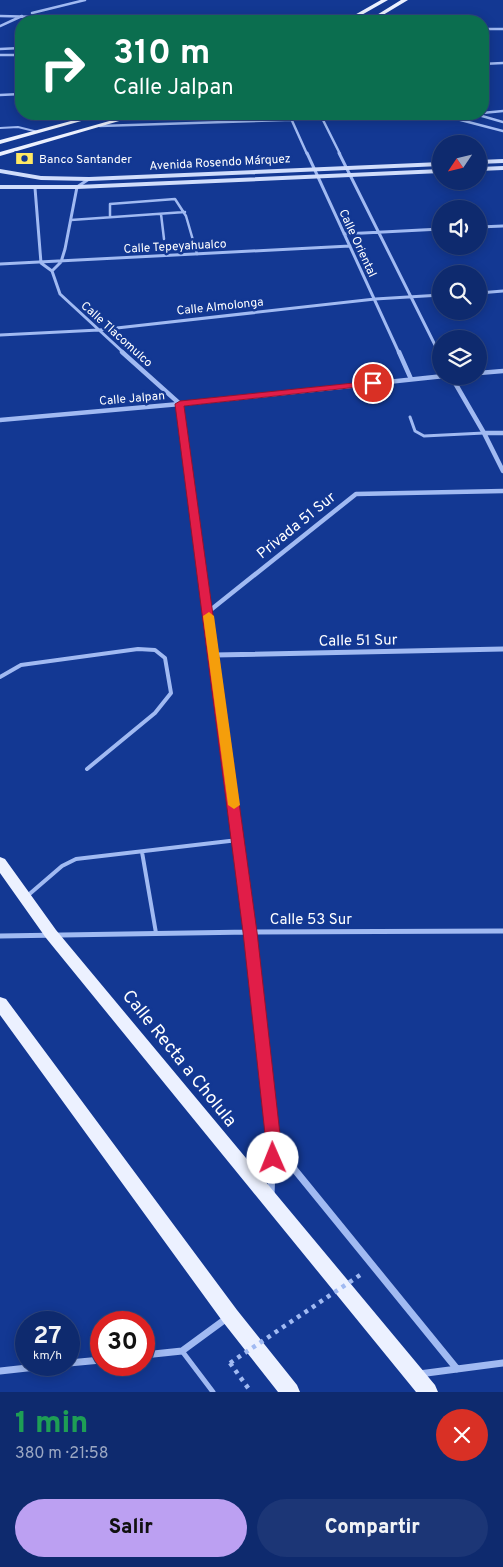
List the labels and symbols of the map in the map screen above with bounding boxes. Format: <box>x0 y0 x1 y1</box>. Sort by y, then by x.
north arrow <box>432 135 488 190</box>
bank icon: Banco Santander <box>15 149 35 169</box>
street label: Avenida Rosendo Márquez <box>149 151 291 175</box>
place label: Banco Santander <box>39 152 132 168</box>
street label: Calle Oriental <box>334 207 380 280</box>
street label: Calle Tepeyahualco <box>123 236 227 258</box>
street label: Calle Almolonga <box>176 294 264 320</box>
street label: Calle Tlacomulco <box>77 298 156 371</box>
pin <box>352 362 394 404</box>
street label: Calle Jalpan <box>99 388 166 410</box>
street label: Privada 51 Sur <box>254 488 340 564</box>
street label: Calle 51 Sur <box>318 631 398 652</box>
street label: Calle 53 Sur <box>270 911 352 930</box>
street label: Calle Recta a Cholula <box>116 986 241 1132</box>
position arrow <box>246 1131 298 1183</box>
speed limit sign: 30 <box>90 1311 155 1376</box>

